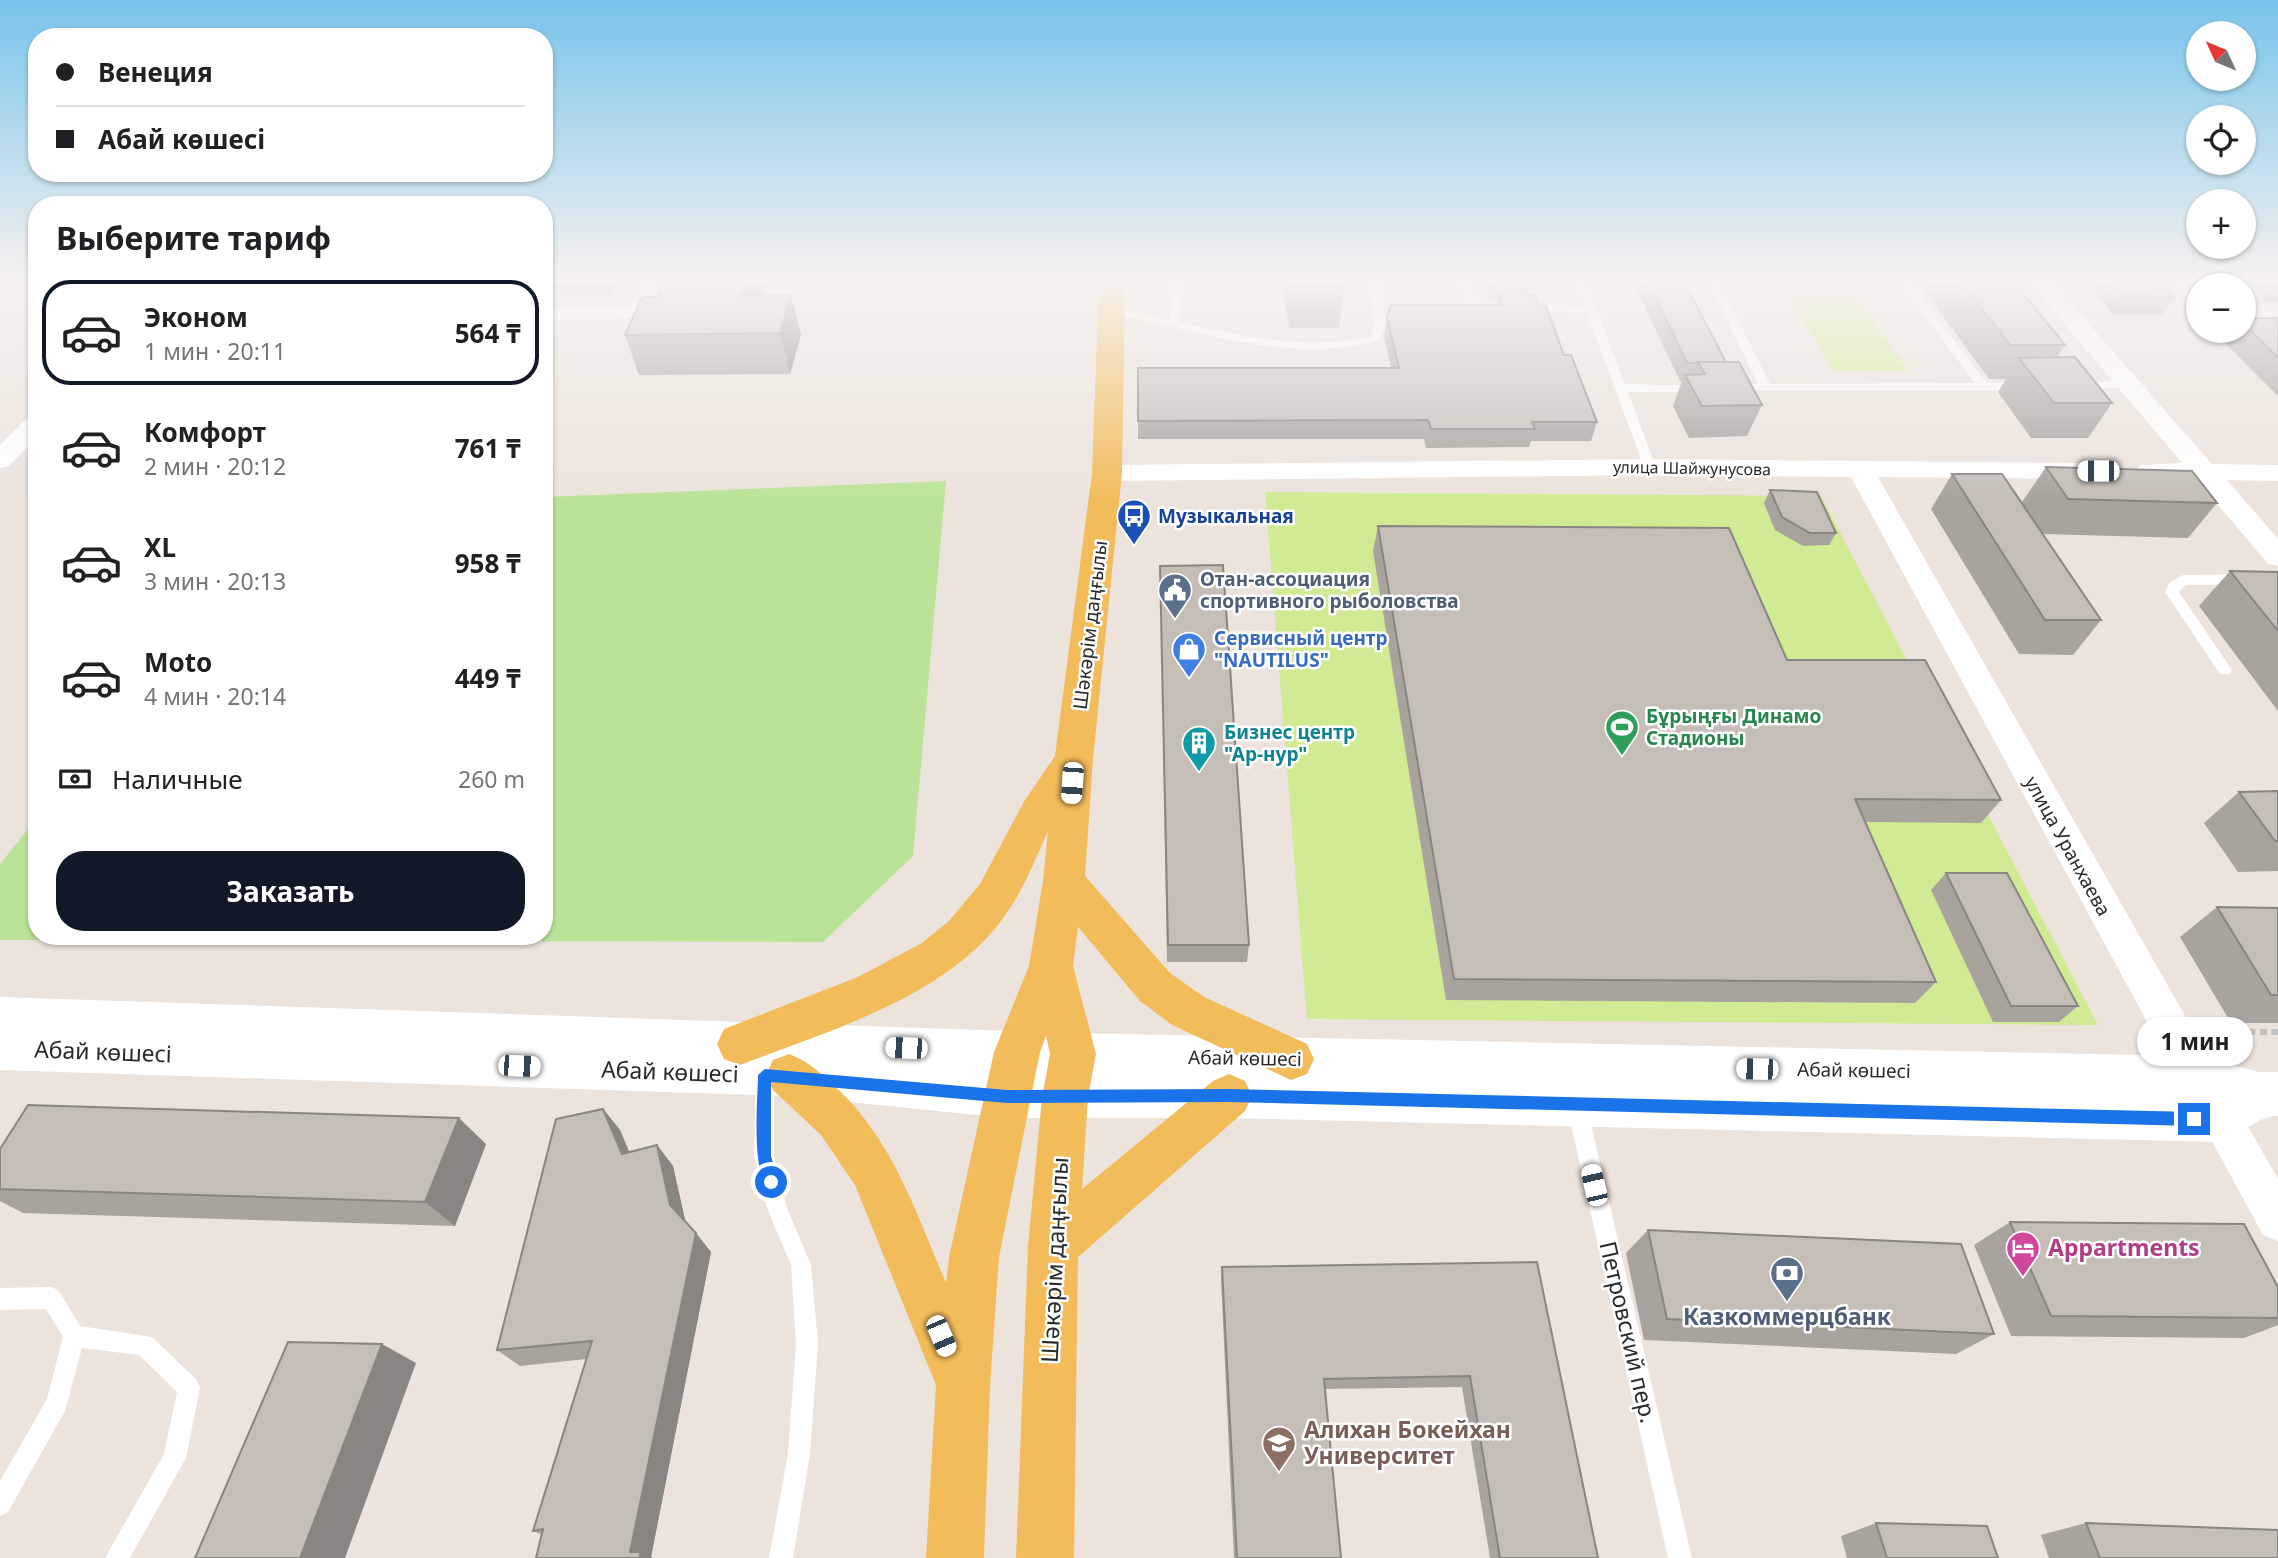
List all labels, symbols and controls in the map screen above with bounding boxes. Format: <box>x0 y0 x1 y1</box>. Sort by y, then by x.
north arrow <box>2186 21 2256 91</box>
map controls <box>2186 21 2256 343</box>
text: Венеция <box>98 54 213 90</box>
button: locate <box>2186 105 2256 175</box>
text: Абай көшесі <box>98 121 265 157</box>
button: + <box>2186 189 2256 259</box>
text: Выберите тариф <box>56 216 331 259</box>
button: − <box>2186 273 2256 343</box>
text: Эконом <box>144 299 248 335</box>
icon: car <box>60 301 123 364</box>
text: 564 ₸ <box>455 315 521 351</box>
text: 1 мин · 20:11 <box>144 335 286 367</box>
text: Комфорт <box>144 414 266 450</box>
icon: car <box>60 416 123 479</box>
text: 761 ₸ <box>455 430 521 466</box>
text: 2 мин · 20:12 <box>144 450 286 482</box>
street label: улица Шайжунусова <box>1613 456 1771 480</box>
car <box>2078 461 2120 482</box>
bus stop icon: Музыкальная <box>1115 497 1153 546</box>
place label: Музыкальная <box>1158 503 1294 529</box>
text: XL <box>144 529 176 565</box>
icon: car <box>60 531 123 594</box>
street label: Шәкәрім даңғылы <box>1067 539 1113 711</box>
text: 958 ₸ <box>455 545 521 581</box>
text: 3 мин · 20:13 <box>144 565 286 597</box>
place label: Отан-ассоциация спортивного рыболовства <box>1200 566 1459 614</box>
public building icon: Отан-ассоциация спортивного рыболовства <box>1156 571 1194 620</box>
place label: Сервисный центр "NAUTILUS" <box>1214 625 1388 673</box>
shop icon: Сервисный центр "NAUTILUS" <box>1170 630 1208 679</box>
text: Moto <box>144 644 212 680</box>
icon: car <box>60 646 123 709</box>
text: 449 ₸ <box>455 660 521 696</box>
text: 4 мин · 20:14 <box>144 680 286 712</box>
place label: Бұрыңғы Динамо Стадионы <box>1646 703 1821 751</box>
sports icon: Бұрыңғы Динамо Стадионы <box>1603 708 1641 757</box>
place label: Бизнес центр "Ар-нур" <box>1224 719 1355 767</box>
building icon: Бизнес центр "Ар-нур" <box>1180 724 1218 773</box>
icon: cash <box>56 760 94 798</box>
text: Наличные <box>112 761 243 797</box>
car <box>1061 761 1084 805</box>
text: 260 m <box>458 763 525 795</box>
street label: улица Уранхаева <box>2019 772 2117 920</box>
button: Заказать <box>56 851 525 931</box>
callout: 1 мин <box>2136 1018 2252 1066</box>
text: 1 мин <box>2161 1025 2229 1057</box>
street label: Абай көшесі <box>34 1033 172 1069</box>
car <box>885 1037 928 1059</box>
street label: Абай көшесі <box>1188 1044 1302 1072</box>
street label: Абай көшесі <box>601 1053 739 1089</box>
car <box>498 1055 541 1077</box>
street label: Абай көшесі <box>1797 1056 1911 1084</box>
car <box>1736 1058 1779 1080</box>
route end <box>2178 1103 2210 1135</box>
street label: Шәкәрім даңғылы <box>1033 1156 1075 1364</box>
car <box>1580 1162 1609 1208</box>
route start <box>755 1166 787 1198</box>
hotel icon: Appartments <box>2004 1229 2042 1278</box>
place label: Appartments <box>2048 1231 2200 1263</box>
street label: Петровский пер. <box>1593 1238 1665 1426</box>
bank icon: Казкоммерцбанк <box>1768 1254 1806 1303</box>
place label: Казкоммерцбанк <box>1683 1300 1892 1332</box>
car <box>924 1313 959 1359</box>
place label: Алихан Бокейхан Университет <box>1304 1413 1511 1471</box>
school or university icon: Алихан Бокейхан Университет <box>1260 1424 1298 1473</box>

